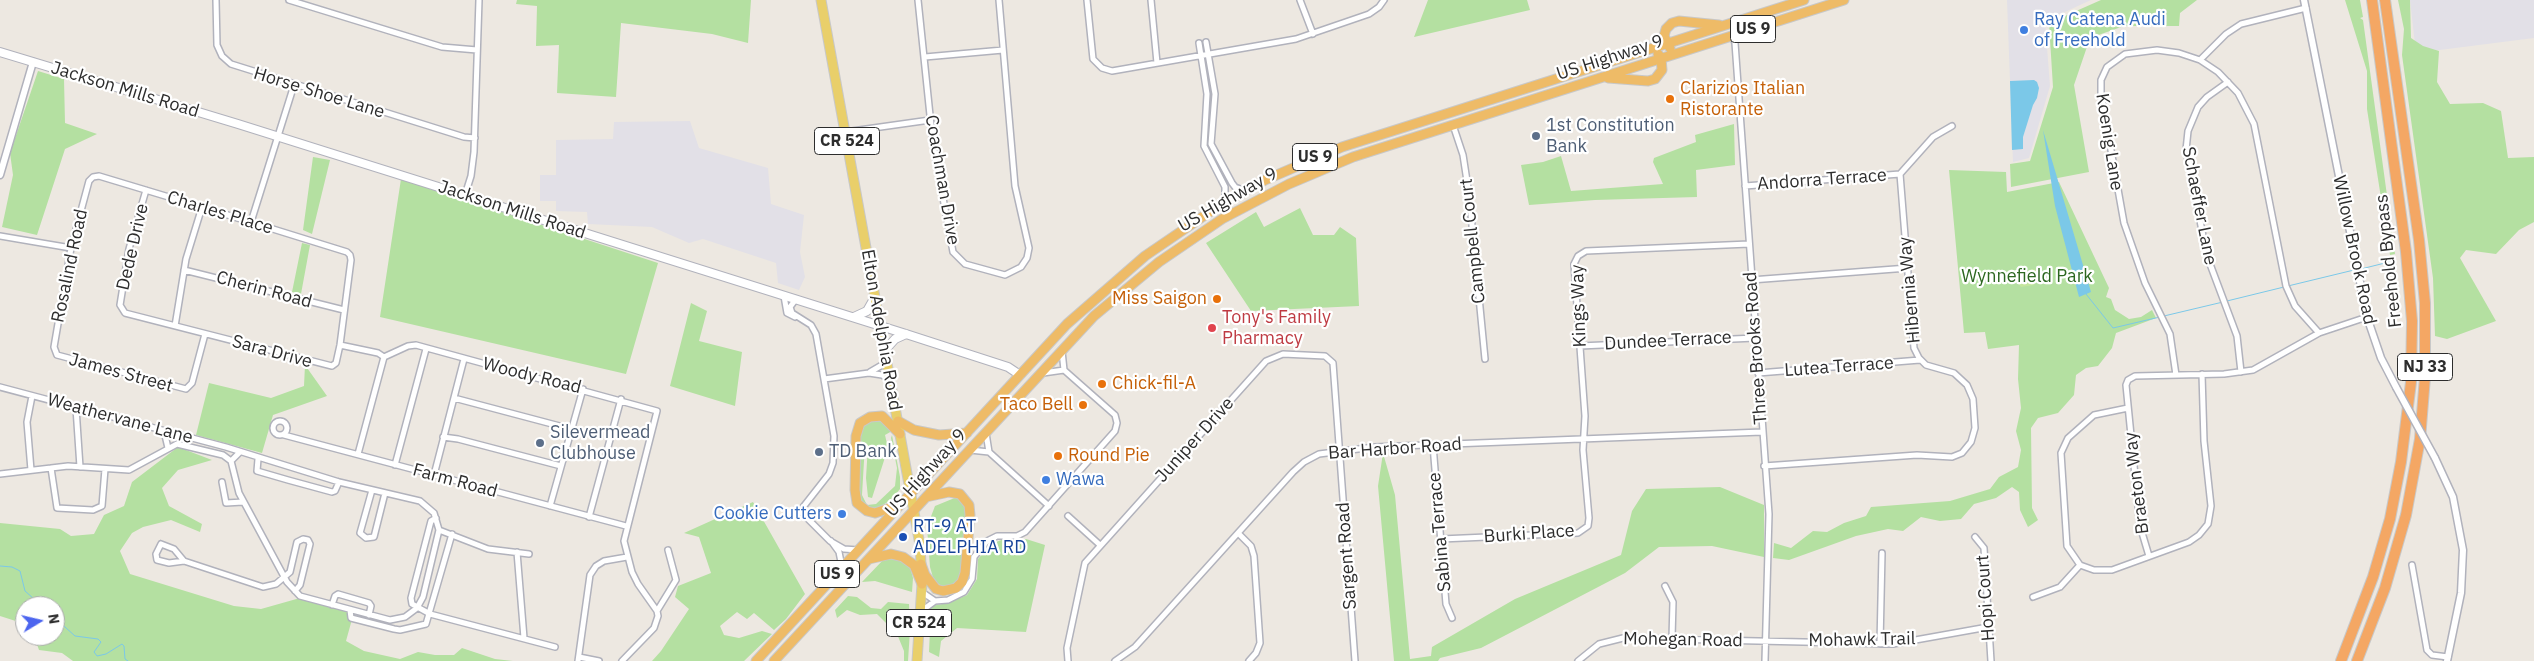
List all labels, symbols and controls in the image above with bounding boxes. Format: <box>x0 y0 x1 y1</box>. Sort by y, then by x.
place label: Ray Catena Audi of Freehold <box>2034 9 2166 52</box>
road number: US 9 <box>1730 15 1776 42</box>
marker: Ray Catena Audi of Freehold <box>2018 24 2030 36</box>
street label: US Highway 9 <box>1554 31 1666 85</box>
street label: Jackson Mills Road <box>48 57 202 123</box>
street label: Horse Shoe Lane <box>251 63 387 123</box>
place label: Clarizios Italian Ristorante <box>1680 78 1805 120</box>
street label: Koenig Lane <box>2091 92 2127 192</box>
marker: Clarizios Italian Ristorante <box>1664 93 1676 105</box>
street label: Coachman Drive <box>920 113 964 247</box>
place label: 1st Constitution Bank <box>1546 115 1675 158</box>
road number: CR 524 <box>814 128 880 154</box>
marker: 1st Constitution Bank <box>1530 130 1542 142</box>
road number: US 9 <box>1292 144 1338 170</box>
street label: Schaeffer Lane <box>2177 145 2221 267</box>
street label: US Highway 9 <box>1175 163 1281 237</box>
street label: Andorra Terrace <box>1756 165 1888 195</box>
street label: Willow Brook Road <box>2328 173 2380 327</box>
street label: Jackson Mills Road <box>436 176 588 244</box>
street label: Campbell Court <box>1456 177 1490 305</box>
street label: Charles Place <box>164 187 276 239</box>
street label: Freehold Bypass <box>2371 193 2407 329</box>
street label: Dede Drive <box>113 202 153 292</box>
street label: Rosalind Road <box>47 207 93 325</box>
street label: Hibernia Way <box>1895 236 1925 344</box>
street label: Elton Adelphia Road <box>856 248 906 412</box>
street label: Kings Way <box>1567 264 1591 348</box>
park label: Wynnefield Park <box>1961 266 2093 288</box>
street label: Cherin Road <box>214 267 314 313</box>
street label: Three Brooks Road <box>1740 271 1772 425</box>
place label: Miss Saigon <box>1112 288 1207 310</box>
marker: Miss Saigon <box>1211 293 1223 305</box>
place label: Tony's Family Pharmacy <box>1222 307 1331 350</box>
marker: Tony's Family Pharmacy <box>1206 322 1218 334</box>
street label: Dundee Terrace <box>1604 327 1732 355</box>
street label: Sara Drive <box>229 331 315 373</box>
street label: James Street <box>67 349 175 397</box>
street label: Lutea Terrace <box>1784 352 1894 382</box>
street label: Woody Road <box>480 353 584 399</box>
road number: NJ 33 <box>2398 354 2452 381</box>
place label: Chick-fil-A <box>1112 373 1196 395</box>
marker: Chick-fil-A <box>1096 378 1108 390</box>
street label: Weathervane Lane <box>45 389 195 449</box>
street label: Juniper Drive <box>1151 393 1239 487</box>
place label: Taco Bell <box>1000 394 1073 416</box>
marker: Taco Bell <box>1077 399 1089 411</box>
place label: Silevermead Clubhouse <box>550 422 650 464</box>
street label: US Highway 9 <box>881 425 971 521</box>
street label: Braeton Way <box>2120 431 2154 535</box>
street label: Bar Harbor Road <box>1327 434 1463 464</box>
marker: Silevermead Clubhouse <box>534 437 546 449</box>
place label: TD Bank <box>829 441 897 463</box>
place label: Round Pie <box>1068 445 1150 467</box>
marker: TD Bank <box>813 446 825 458</box>
marker: Round Pie <box>1052 450 1064 462</box>
street label: Farm Road <box>410 459 500 503</box>
place label: Wawa <box>1056 469 1105 491</box>
street label: Sabina Terrace <box>1424 471 1456 593</box>
marker: Wawa <box>1040 474 1052 486</box>
street label: Sargent Road <box>1332 502 1362 610</box>
place label: Cookie Cutters <box>713 503 832 525</box>
marker: Cookie Cutters <box>836 508 848 520</box>
place label: RT-9 AT ADELPHIA RD <box>913 516 1026 558</box>
street label: Burki Place <box>1483 520 1575 548</box>
marker: RT-9 AT ADELPHIA RD <box>897 531 909 543</box>
street label: Hopi Court <box>1972 554 2000 642</box>
road number: US 9 <box>814 560 860 588</box>
north arrow <box>15 596 65 646</box>
road number: CR 524 <box>886 610 952 636</box>
text: N <box>44 612 64 625</box>
street label: Mohegan Road <box>1623 628 1743 652</box>
street label: Mohawk Trail <box>1808 628 1916 652</box>

